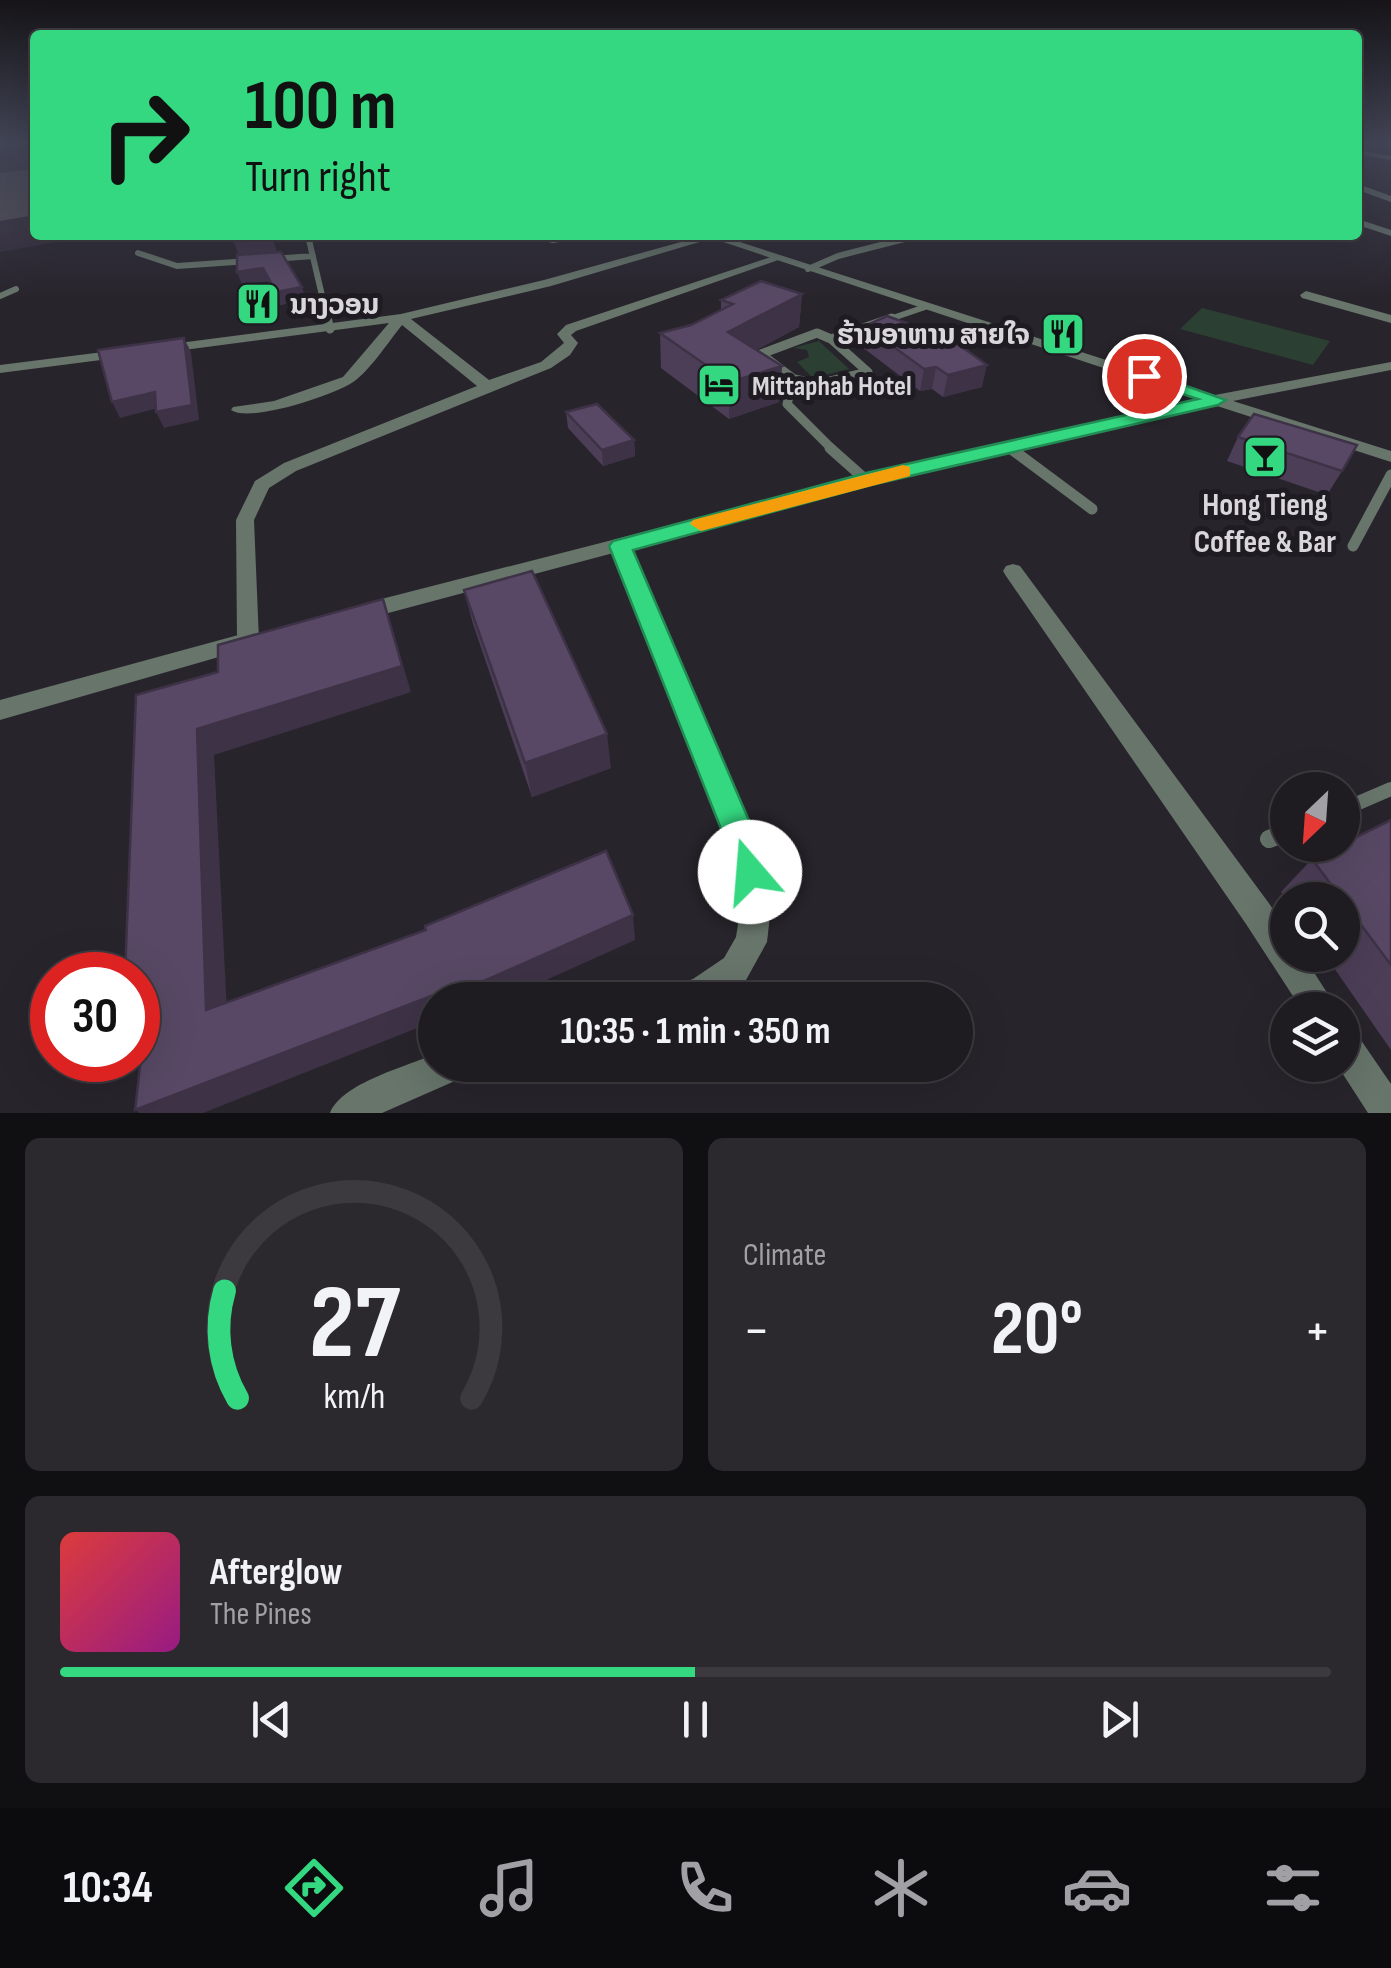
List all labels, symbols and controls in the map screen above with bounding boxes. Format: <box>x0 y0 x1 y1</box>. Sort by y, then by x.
text: 100 m <box>245 65 396 149</box>
icon: right <box>80 70 210 200</box>
text: Turn right <box>245 150 391 205</box>
restaurant icon: ນາງວອນ <box>235 281 281 327</box>
place label: ນາງວອນ <box>290 289 379 322</box>
restaurant icon: ຮ້ານອາຫານ ສາຍໃຈ <box>1040 311 1086 357</box>
place label: ຮ້ານອາຫານ ສາຍໃຈ <box>837 319 1030 352</box>
pin <box>1102 334 1187 419</box>
icon: arrive <box>1117 349 1172 404</box>
hotel icon: Mittaphab Hotel <box>696 362 742 408</box>
place label: Mittaphab Hotel <box>752 370 912 403</box>
bar icon: Hong Tieng Coffee & Bar <box>1242 434 1288 480</box>
place label: Hong Tieng Coffee & Bar <box>1194 486 1336 562</box>
north arrow <box>1270 772 1360 862</box>
map controls <box>1270 772 1360 1082</box>
position arrow <box>698 820 802 924</box>
button: search <box>1270 882 1360 972</box>
speed limit sign: 30 <box>30 952 160 1082</box>
button: layers <box>1270 992 1360 1082</box>
text: 10:35 · 1 min · 350 m <box>560 1009 831 1054</box>
text: Climate <box>743 1236 826 1275</box>
text: 27 <box>309 1262 400 1387</box>
text: 20° <box>991 1285 1083 1376</box>
text: − <box>743 1298 770 1365</box>
text: + <box>1304 1298 1331 1365</box>
text: km/h <box>323 1376 385 1419</box>
text: Afterglow <box>210 1550 343 1595</box>
text: The Pines <box>210 1595 312 1634</box>
icon: previous <box>244 1692 299 1747</box>
icon: pause <box>668 1692 723 1747</box>
icon: next <box>1092 1692 1147 1747</box>
icon: directions <box>279 1853 349 1923</box>
icon: music <box>474 1853 544 1923</box>
icon: phone <box>670 1853 740 1923</box>
icon: climate <box>866 1853 936 1923</box>
icon: car <box>1062 1853 1132 1923</box>
icon: filters <box>1258 1853 1328 1923</box>
text: 10:34 <box>63 1861 153 1916</box>

